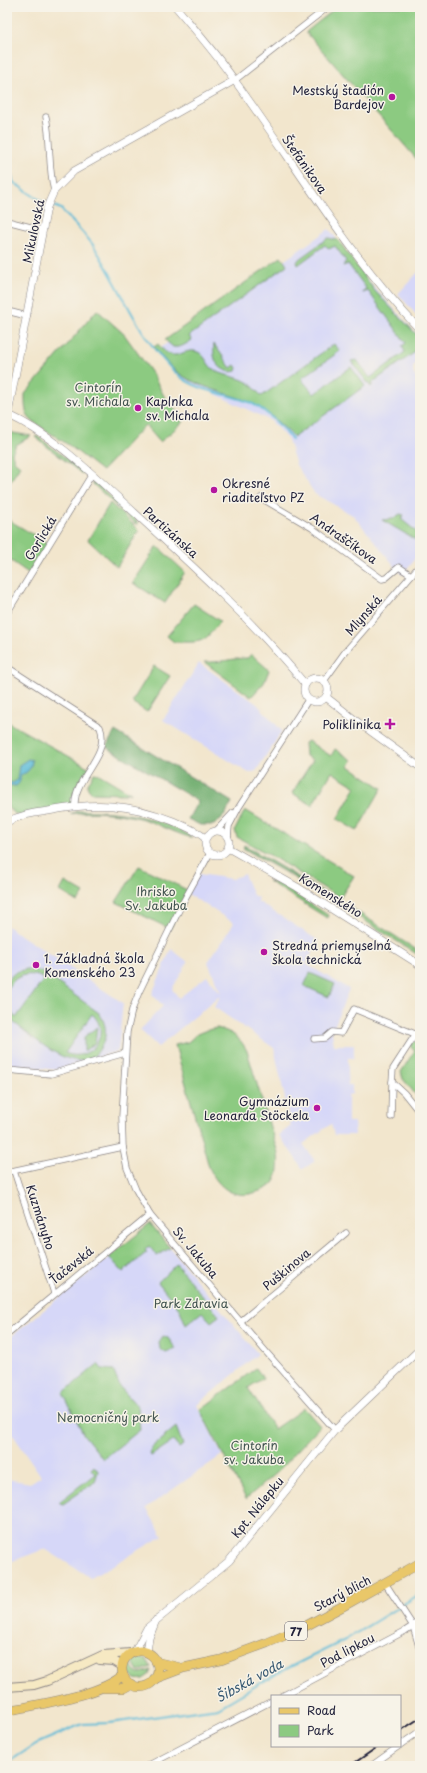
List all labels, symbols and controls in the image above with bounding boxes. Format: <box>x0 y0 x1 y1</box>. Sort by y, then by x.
place label: Mestský štadión Bardejov <box>292 81 384 113</box>
marker: Mestský štadión Bardejov <box>387 92 397 102</box>
street label: Štefánikova <box>278 131 332 198</box>
street label: Mikulovská <box>17 197 49 265</box>
park label: Cintorín sv. Michala <box>66 378 130 410</box>
place label: Kaplnka sv. Michala <box>146 392 210 424</box>
marker: Kaplnka sv. Michala <box>133 403 143 413</box>
place label: Okresné riaditeľstvo PZ <box>222 474 305 506</box>
marker: Okresné riaditeľstvo PZ <box>209 485 219 495</box>
street label: Partizánska <box>139 502 203 562</box>
street label: Andraščíkova <box>307 508 382 568</box>
street label: Gorlická <box>20 512 61 564</box>
street label: Mlynská <box>340 591 386 639</box>
place label: Poliklinika <box>322 715 381 733</box>
marker: Poliklinika <box>384 718 396 730</box>
street label: Komenského <box>296 868 366 922</box>
park label: Ihrisko Sv. Jakuba <box>125 882 188 914</box>
place label: Stredná priemyselná škola technická <box>272 936 392 968</box>
marker: Stredná priemyselná škola technická <box>259 947 269 957</box>
place label: 1. Základná škola Komenského 23 <box>44 949 145 981</box>
marker: 1. Základná škola Komenského 23 <box>31 960 41 970</box>
place label: Gymnázium Leonarda Stöckela <box>204 1092 310 1124</box>
marker: Gymnázium Leonarda Stöckela <box>312 1103 322 1113</box>
street label: Kuzmányho <box>22 1182 60 1252</box>
street label: Sv. Jakuba <box>169 1222 223 1282</box>
street label: Ťačevská <box>45 1241 97 1288</box>
street label: Puškinova <box>258 1243 314 1294</box>
park label: Park Zdravia <box>154 1294 229 1312</box>
park label: Nemocničný park <box>57 1408 159 1426</box>
park label: Cintorín sv. Jakuba <box>224 1436 285 1468</box>
street label: Kpt. Nálepku <box>227 1472 287 1542</box>
street label: Starý blich <box>310 1570 374 1616</box>
road number: 77 <box>285 1622 307 1640</box>
street label: Pod lipkou <box>317 1628 377 1672</box>
water label: Šibská voda <box>212 1653 287 1706</box>
legend <box>271 1695 401 1747</box>
text: Road <box>307 1701 336 1719</box>
text: Park <box>307 1721 334 1739</box>

